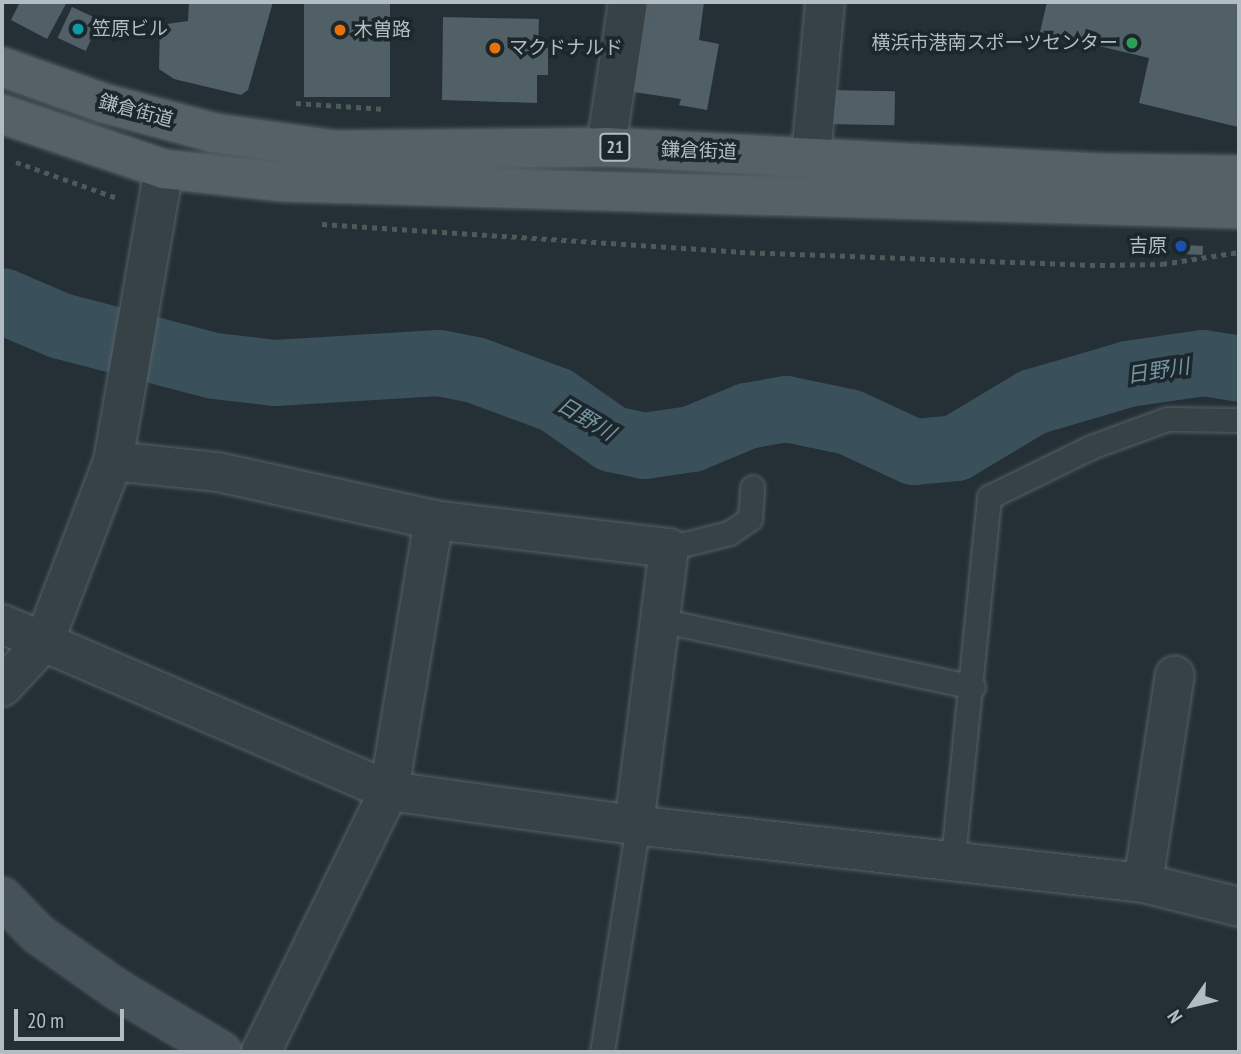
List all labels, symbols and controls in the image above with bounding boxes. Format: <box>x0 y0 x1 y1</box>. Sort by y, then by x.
place label: 笠原ビル <box>92 18 168 40</box>
place label: 木曽路 <box>354 19 411 41</box>
marker: 笠原ビル <box>70 21 86 37</box>
marker: 木曽路 <box>332 22 348 38</box>
place label: 横浜市港南スポーツセンター <box>871 32 1118 54</box>
marker: 横浜市港南スポーツセンター <box>1124 35 1140 51</box>
place label: マクドナルド <box>509 37 623 59</box>
marker: マクドナルド <box>487 40 503 56</box>
street label: 鎌倉街道 <box>96 90 176 132</box>
road number: 21 <box>599 132 631 162</box>
street label: 鎌倉街道 <box>661 138 737 164</box>
place label: 吉原 <box>1129 235 1167 257</box>
marker: 吉原 <box>1173 238 1189 254</box>
water label: 日野川 <box>1125 354 1191 388</box>
water label: 日野川 <box>553 392 619 446</box>
north arrow <box>1157 970 1227 1040</box>
scale bar <box>18 995 128 1038</box>
text: N <box>1162 1006 1187 1028</box>
text: 20 m <box>27 1007 64 1034</box>

